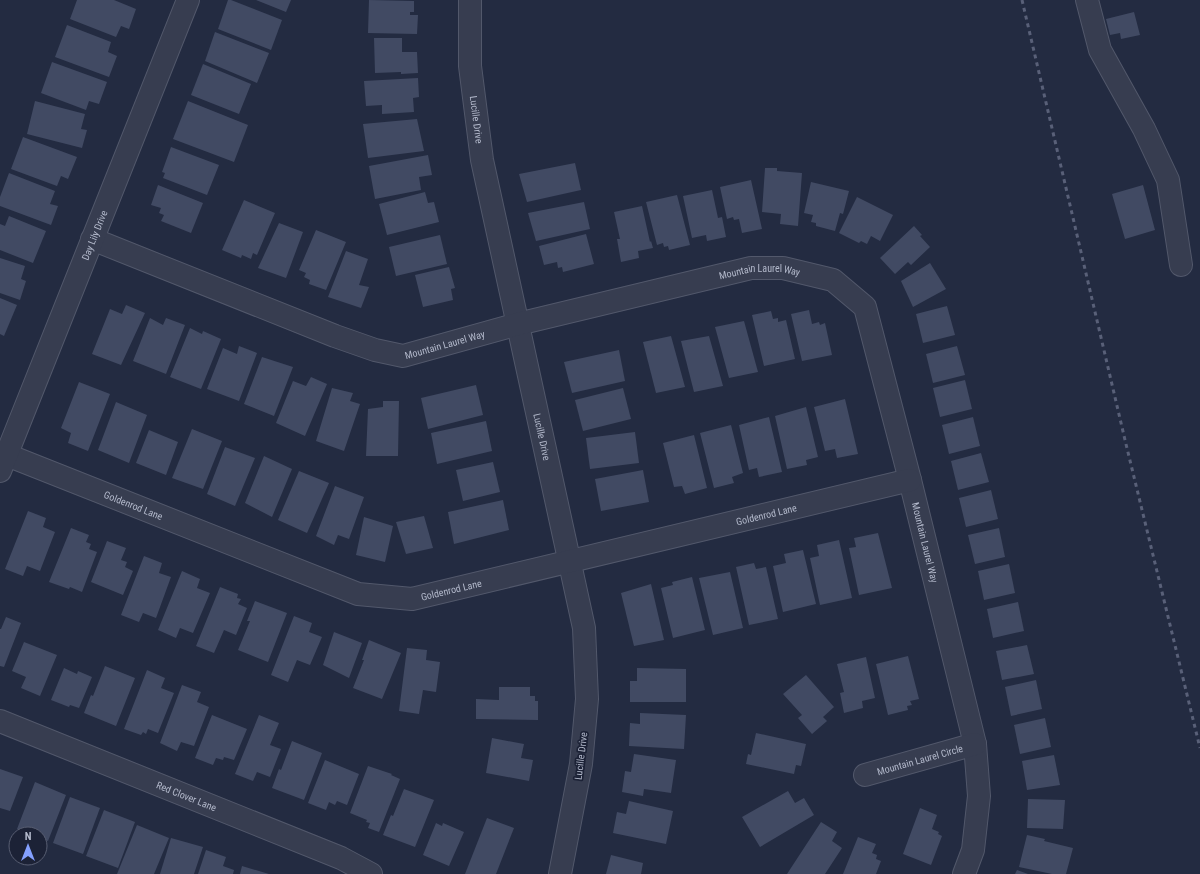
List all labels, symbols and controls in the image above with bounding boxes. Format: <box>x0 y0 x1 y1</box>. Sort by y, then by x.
street label: Lucille Drive <box>468 95 485 144</box>
street label: Day Lily Drive <box>79 208 109 262</box>
street label: Mountain Laurel Way <box>718 262 801 281</box>
street label: Mountain Laurel Way <box>404 328 486 361</box>
street label: Lucille Drive <box>532 412 553 462</box>
street label: Goldenrod Lane <box>103 489 165 522</box>
street label: Mountain Laurel Way <box>910 501 941 584</box>
street label: Goldenrod Lane <box>735 502 798 527</box>
street label: Goldenrod Lane <box>420 577 483 602</box>
street label: Lucille Drive <box>573 731 589 780</box>
street label: Mountain Laurel Circle <box>876 742 964 777</box>
street label: Red Clover Lane <box>155 779 218 813</box>
north arrow <box>8 826 48 866</box>
text: N <box>25 830 32 843</box>

